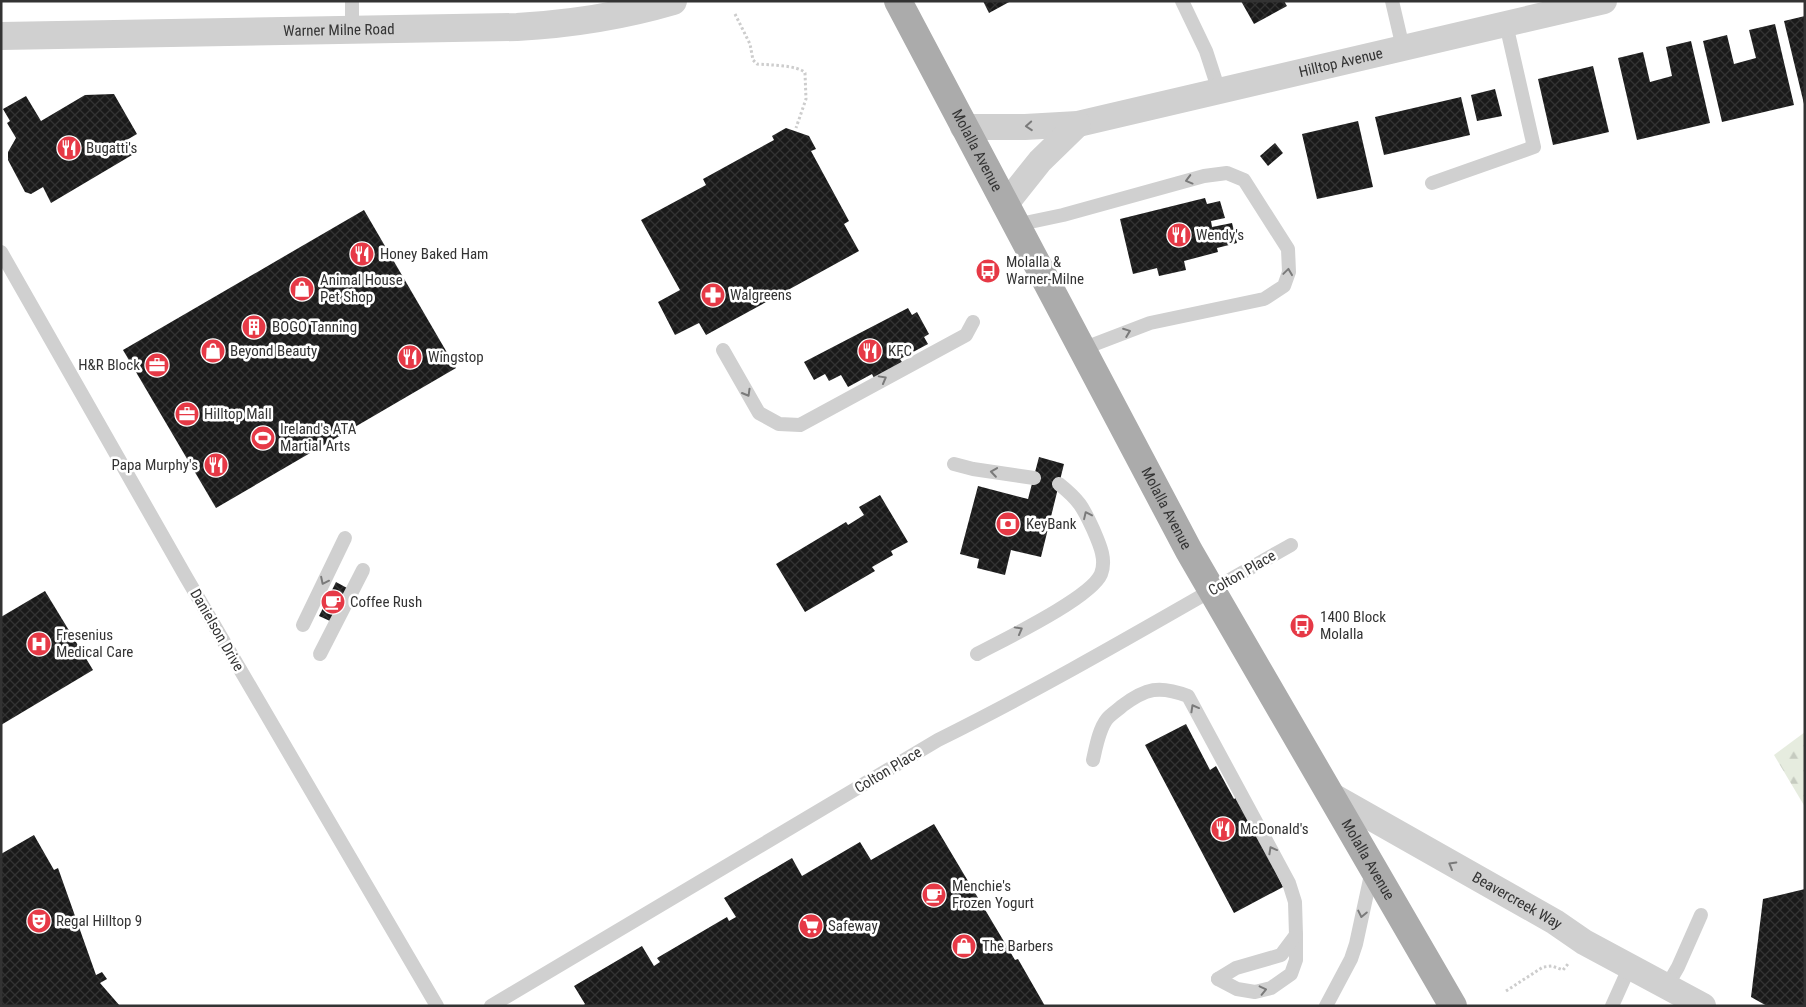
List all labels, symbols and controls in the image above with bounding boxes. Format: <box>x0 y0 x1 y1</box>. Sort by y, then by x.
street label: Warner Milne Road <box>283 20 395 40</box>
street label: Hilltop Avenue <box>1297 44 1385 81</box>
street label: Molalla Avenue <box>948 106 1006 194</box>
one-way arrow <box>1025 121 1033 132</box>
restaurant icon: Bugatti's <box>56 135 82 161</box>
place label: Bugatti's <box>86 139 137 157</box>
one-way arrow <box>1184 174 1193 185</box>
restaurant icon: Wendy's <box>1166 222 1192 248</box>
place label: Wendy's <box>1196 226 1244 244</box>
restaurant icon: Honey Baked Ham <box>349 241 375 267</box>
place label: Honey Baked Ham <box>380 245 488 263</box>
place label: Molalla & Warner-Milne <box>1006 253 1084 288</box>
bus stop icon: Molalla & Warner-Milne <box>975 258 1001 284</box>
one-way arrow <box>1282 267 1292 276</box>
place label: Animal House Pet Shop <box>320 271 403 306</box>
shop icon: Animal House Pet Shop <box>289 276 315 302</box>
pharmacy icon: Walgreens <box>700 282 726 308</box>
place label: Walgreens <box>730 286 792 304</box>
building icon: BOGO Tanning <box>241 314 267 340</box>
place label: BOGO Tanning <box>272 318 357 336</box>
one-way arrow <box>1122 328 1131 338</box>
shop icon: Beyond Beauty <box>200 338 226 364</box>
restaurant icon: KFC <box>857 338 883 364</box>
place label: Beyond Beauty <box>230 342 317 360</box>
place label: KFC <box>888 342 912 360</box>
restaurant icon: Wingstop <box>397 344 423 370</box>
place label: Wingstop <box>428 348 484 366</box>
office icon: H&R Block <box>144 352 170 378</box>
place label: H&R Block <box>78 356 140 374</box>
one-way arrow <box>878 376 887 386</box>
one-way arrow <box>741 387 751 396</box>
office icon: Hilltop Mall <box>174 401 200 427</box>
place label: Hilltop Mall <box>204 405 272 423</box>
place label: Ireland's ATA Martial Arts <box>280 420 357 455</box>
sports icon: Ireland's ATA Martial Arts <box>250 425 276 451</box>
restaurant icon: Papa Murphy's <box>203 452 229 478</box>
place label: Papa Murphy's <box>112 456 198 474</box>
street label: Molalla Avenue <box>1137 464 1196 552</box>
one-way arrow <box>989 467 997 478</box>
bank icon: KeyBank <box>995 511 1021 537</box>
one-way arrow <box>1083 512 1093 521</box>
place label: KeyBank <box>1026 515 1077 533</box>
street label: Colton Place <box>1205 546 1279 600</box>
one-way arrow <box>320 576 330 585</box>
street label: Danielson Drive <box>186 586 248 674</box>
cafe icon: Coffee Rush <box>320 589 346 615</box>
place label: Coffee Rush <box>350 593 422 611</box>
place label: 1400 Block Molalla <box>1320 608 1386 643</box>
bus stop icon: 1400 Block Molalla <box>1289 613 1315 639</box>
place label: Fresenius Medical Care <box>56 626 133 661</box>
one-way arrow <box>1014 627 1023 637</box>
hospital icon: Fresenius Medical Care <box>26 631 52 657</box>
one-way arrow <box>1190 704 1200 713</box>
street label: Colton Place <box>851 743 925 797</box>
restaurant icon: McDonald's <box>1210 816 1236 842</box>
street label: Molalla Avenue <box>1338 816 1398 903</box>
place label: McDonald's <box>1240 820 1309 838</box>
one-way arrow <box>1268 847 1278 856</box>
one-way arrow <box>1448 861 1457 871</box>
street label: Beavercreek Way <box>1469 868 1566 933</box>
place label: Menchie's Frozen Yogurt <box>952 877 1034 912</box>
cafe icon: Menchie's Frozen Yogurt <box>921 882 947 908</box>
theatre icon: Regal Hilltop 9 <box>26 908 52 934</box>
one-way arrow <box>1358 910 1368 919</box>
place label: Regal Hilltop 9 <box>56 912 142 930</box>
supermarket icon: Safeway <box>798 913 824 939</box>
place label: Safeway <box>828 917 878 935</box>
shop icon: The Barbers <box>951 933 977 959</box>
place label: The Barbers <box>982 937 1053 955</box>
one-way arrow <box>1259 985 1268 996</box>

